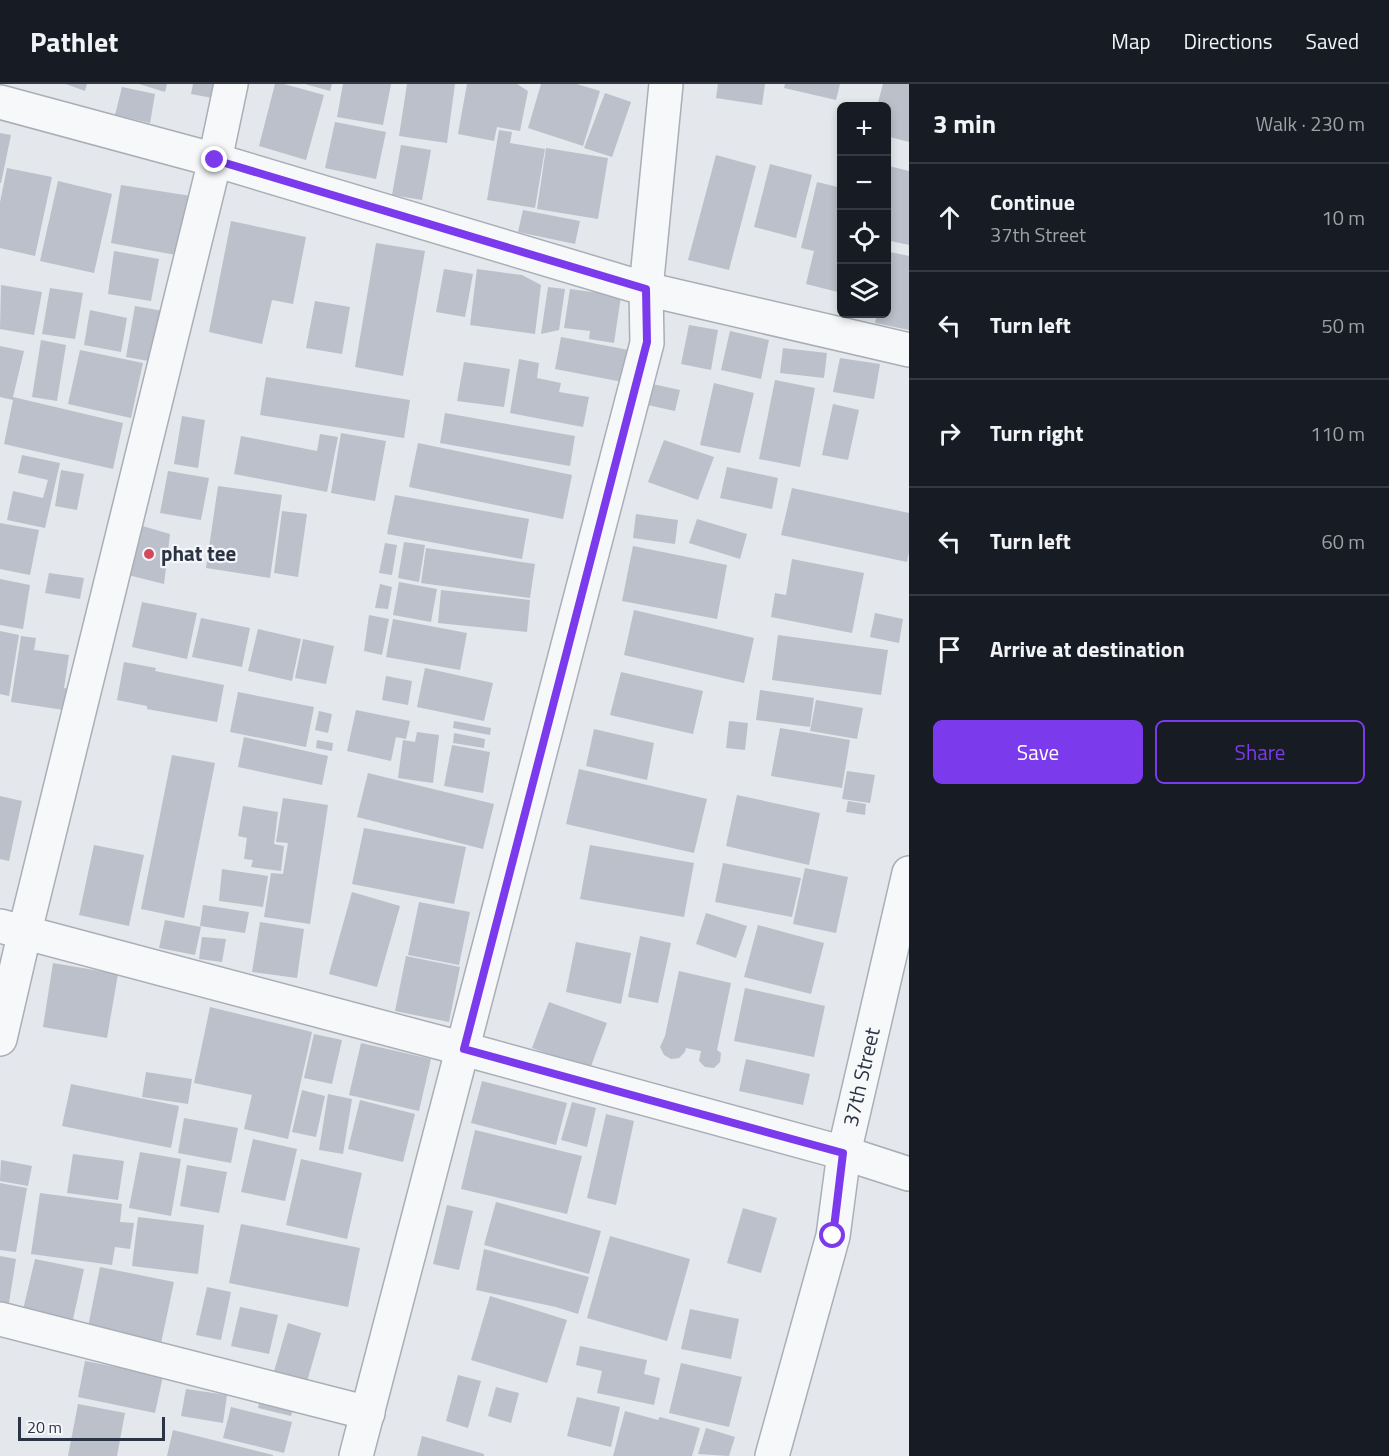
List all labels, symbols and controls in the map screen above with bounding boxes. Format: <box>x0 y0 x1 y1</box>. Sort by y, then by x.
text: Pathlet <box>30 20 118 63</box>
text: Map <box>1111 25 1151 57</box>
text: Directions <box>1184 25 1273 57</box>
text: Saved <box>1306 25 1359 57</box>
map controls <box>837 102 891 318</box>
button: + <box>837 102 891 156</box>
text: 3 min <box>933 104 996 143</box>
text: Walk · 230 m <box>1256 108 1365 139</box>
route end <box>201 146 227 172</box>
button: − <box>837 156 891 210</box>
text: Continue <box>990 185 1075 219</box>
icon: ahead <box>933 201 966 234</box>
text: 10 m <box>1321 202 1365 233</box>
button: locate <box>837 210 891 264</box>
text: 37th Street <box>990 219 1086 250</box>
button: layers <box>837 264 891 318</box>
text: Turn left <box>990 308 1071 342</box>
icon: left <box>933 309 966 342</box>
text: 50 m <box>1321 310 1365 341</box>
text: Turn right <box>990 416 1084 450</box>
icon: right <box>933 417 966 450</box>
text: 110 m <box>1310 418 1365 449</box>
text: Turn left <box>990 524 1071 558</box>
icon: left <box>933 525 966 558</box>
text: 60 m <box>1321 526 1365 557</box>
place label: phat tee <box>161 537 236 569</box>
marker: phat tee <box>142 547 156 561</box>
text: Arrive at destination <box>990 632 1185 666</box>
icon: arrive <box>933 633 966 666</box>
button: Save <box>933 720 1143 784</box>
button: Share <box>1155 720 1365 784</box>
street label: 37th Street <box>834 1023 888 1130</box>
route start <box>819 1222 845 1248</box>
scale bar <box>18 1414 165 1442</box>
text: 20 m <box>27 1415 62 1439</box>

